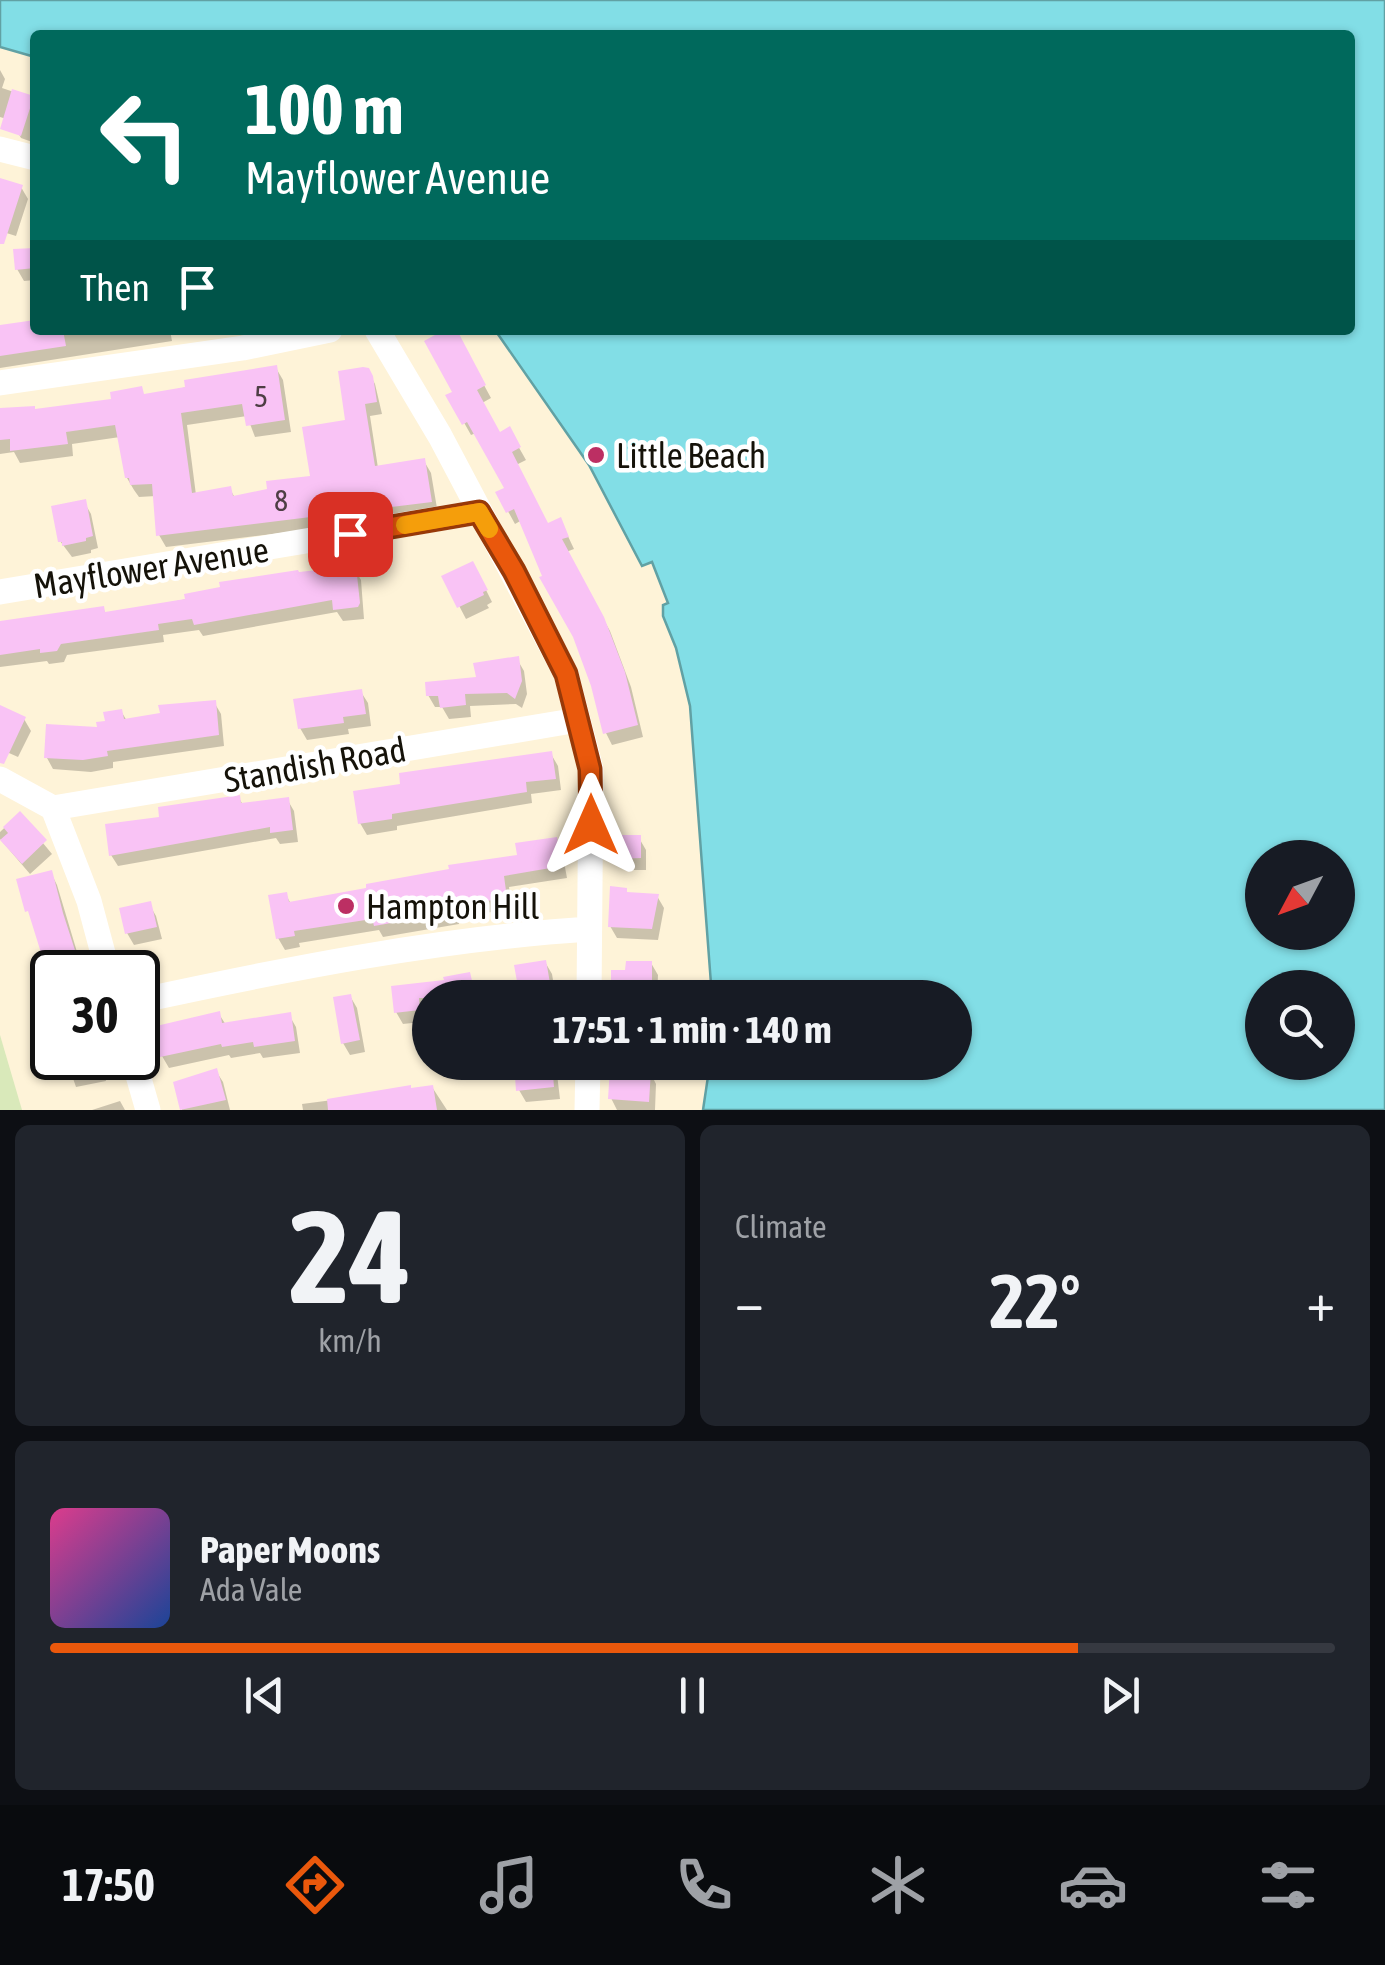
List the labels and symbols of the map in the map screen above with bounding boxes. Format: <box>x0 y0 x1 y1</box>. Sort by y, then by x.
house number: 5 <box>254 379 268 413</box>
place label: Little Beach <box>616 435 766 475</box>
marker: Little Beach <box>585 444 607 466</box>
house number: 8 <box>274 483 288 517</box>
pin <box>308 492 393 577</box>
street label: Mayflower Avenue <box>31 529 271 605</box>
street label: Standish Road <box>221 728 409 800</box>
position arrow <box>539 773 643 877</box>
north arrow <box>1245 840 1355 950</box>
place label: Hampton Hill <box>366 886 539 926</box>
marker: Hampton Hill <box>335 895 357 917</box>
speed limit sign: 30 <box>30 950 160 1080</box>

